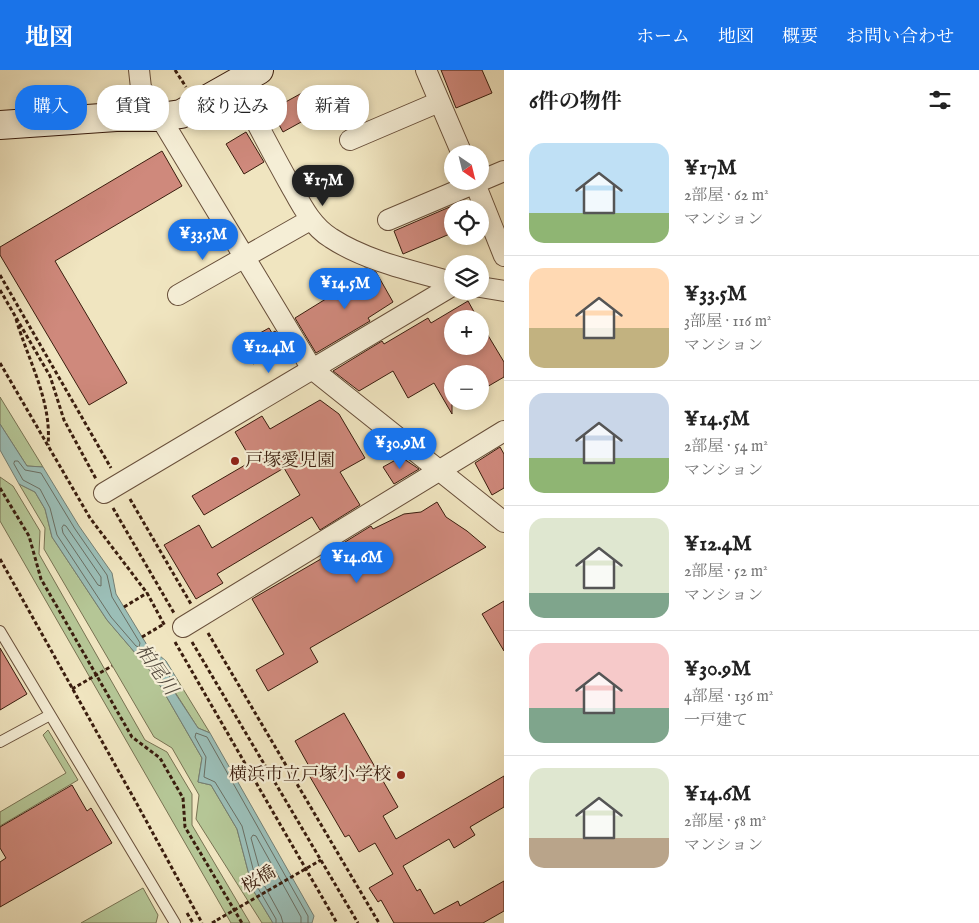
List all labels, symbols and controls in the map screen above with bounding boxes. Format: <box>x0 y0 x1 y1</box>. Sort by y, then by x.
text: 地図 <box>25 23 73 54</box>
text: ホーム <box>636 26 690 49</box>
text: 地図 <box>718 26 754 49</box>
text: 概要 <box>782 26 818 49</box>
text: お問い合わせ <box>846 26 954 49</box>
chip: 購入 <box>15 85 87 130</box>
chip: 賃貸 <box>97 85 169 130</box>
chip: 絞り込み <box>179 85 287 130</box>
chip: 新着 <box>297 85 369 130</box>
icon: filters <box>926 86 954 114</box>
text: 6件の物件 <box>529 89 622 116</box>
north arrow <box>444 145 489 190</box>
map controls <box>444 145 489 410</box>
text: ¥17M <box>684 155 737 182</box>
icon: home <box>569 163 629 223</box>
pin: ¥17M <box>293 164 353 207</box>
text: ¥17M <box>303 171 343 191</box>
text: 2部屋 · 62 m² <box>684 186 769 206</box>
button: locate <box>444 200 489 245</box>
text: マンション <box>684 210 763 230</box>
pin: ¥33.5M <box>162 218 244 261</box>
text: ¥33.5M <box>179 225 227 245</box>
button: layers <box>444 255 489 300</box>
pin: ¥14.5M <box>304 268 386 310</box>
text: ¥14.5M <box>320 274 370 294</box>
text: ¥33.5M <box>684 281 747 308</box>
icon: home <box>569 288 629 348</box>
button: + <box>444 310 489 355</box>
text: 3部屋 · 116 m² <box>684 312 771 332</box>
pin: ¥12.4M <box>228 332 310 374</box>
text: マンション <box>684 336 763 356</box>
text: ¥12.4M <box>243 338 295 358</box>
button: − <box>444 365 489 410</box>
text: ¥14.5M <box>684 406 750 433</box>
icon: home <box>569 413 629 473</box>
pin: ¥30.9M <box>359 428 441 470</box>
text: ¥30.9M <box>375 434 425 454</box>
text: 2部屋 · 54 m² <box>684 437 768 457</box>
place label: 戸塚愛児園 <box>245 450 335 473</box>
marker: 戸塚愛児園 <box>229 455 241 467</box>
text: マンション <box>684 461 763 481</box>
text: ¥12.4M <box>684 531 752 558</box>
icon: home <box>569 538 629 598</box>
pin: ¥14.6M <box>316 542 398 584</box>
text: ¥14.6M <box>331 548 383 568</box>
text: 2部屋 · 52 m² <box>684 562 768 582</box>
text: マンション <box>684 586 763 606</box>
water label: 柏尾川 <box>130 640 183 702</box>
text: ¥30.9M <box>684 656 751 683</box>
icon: home <box>569 663 629 723</box>
text: 4部屋 · 136 m² <box>684 687 773 707</box>
text: 一戸建て <box>684 711 748 731</box>
place label: 横浜市立戸塚小学校 <box>229 764 391 787</box>
marker: 横浜市立戸塚小学校 <box>395 769 407 781</box>
text: ¥14.6M <box>684 781 751 808</box>
icon: home <box>569 788 629 848</box>
text: 2部屋 · 58 m² <box>684 812 766 832</box>
text: マンション <box>684 836 763 856</box>
street label: 桜橋 <box>238 861 280 899</box>

